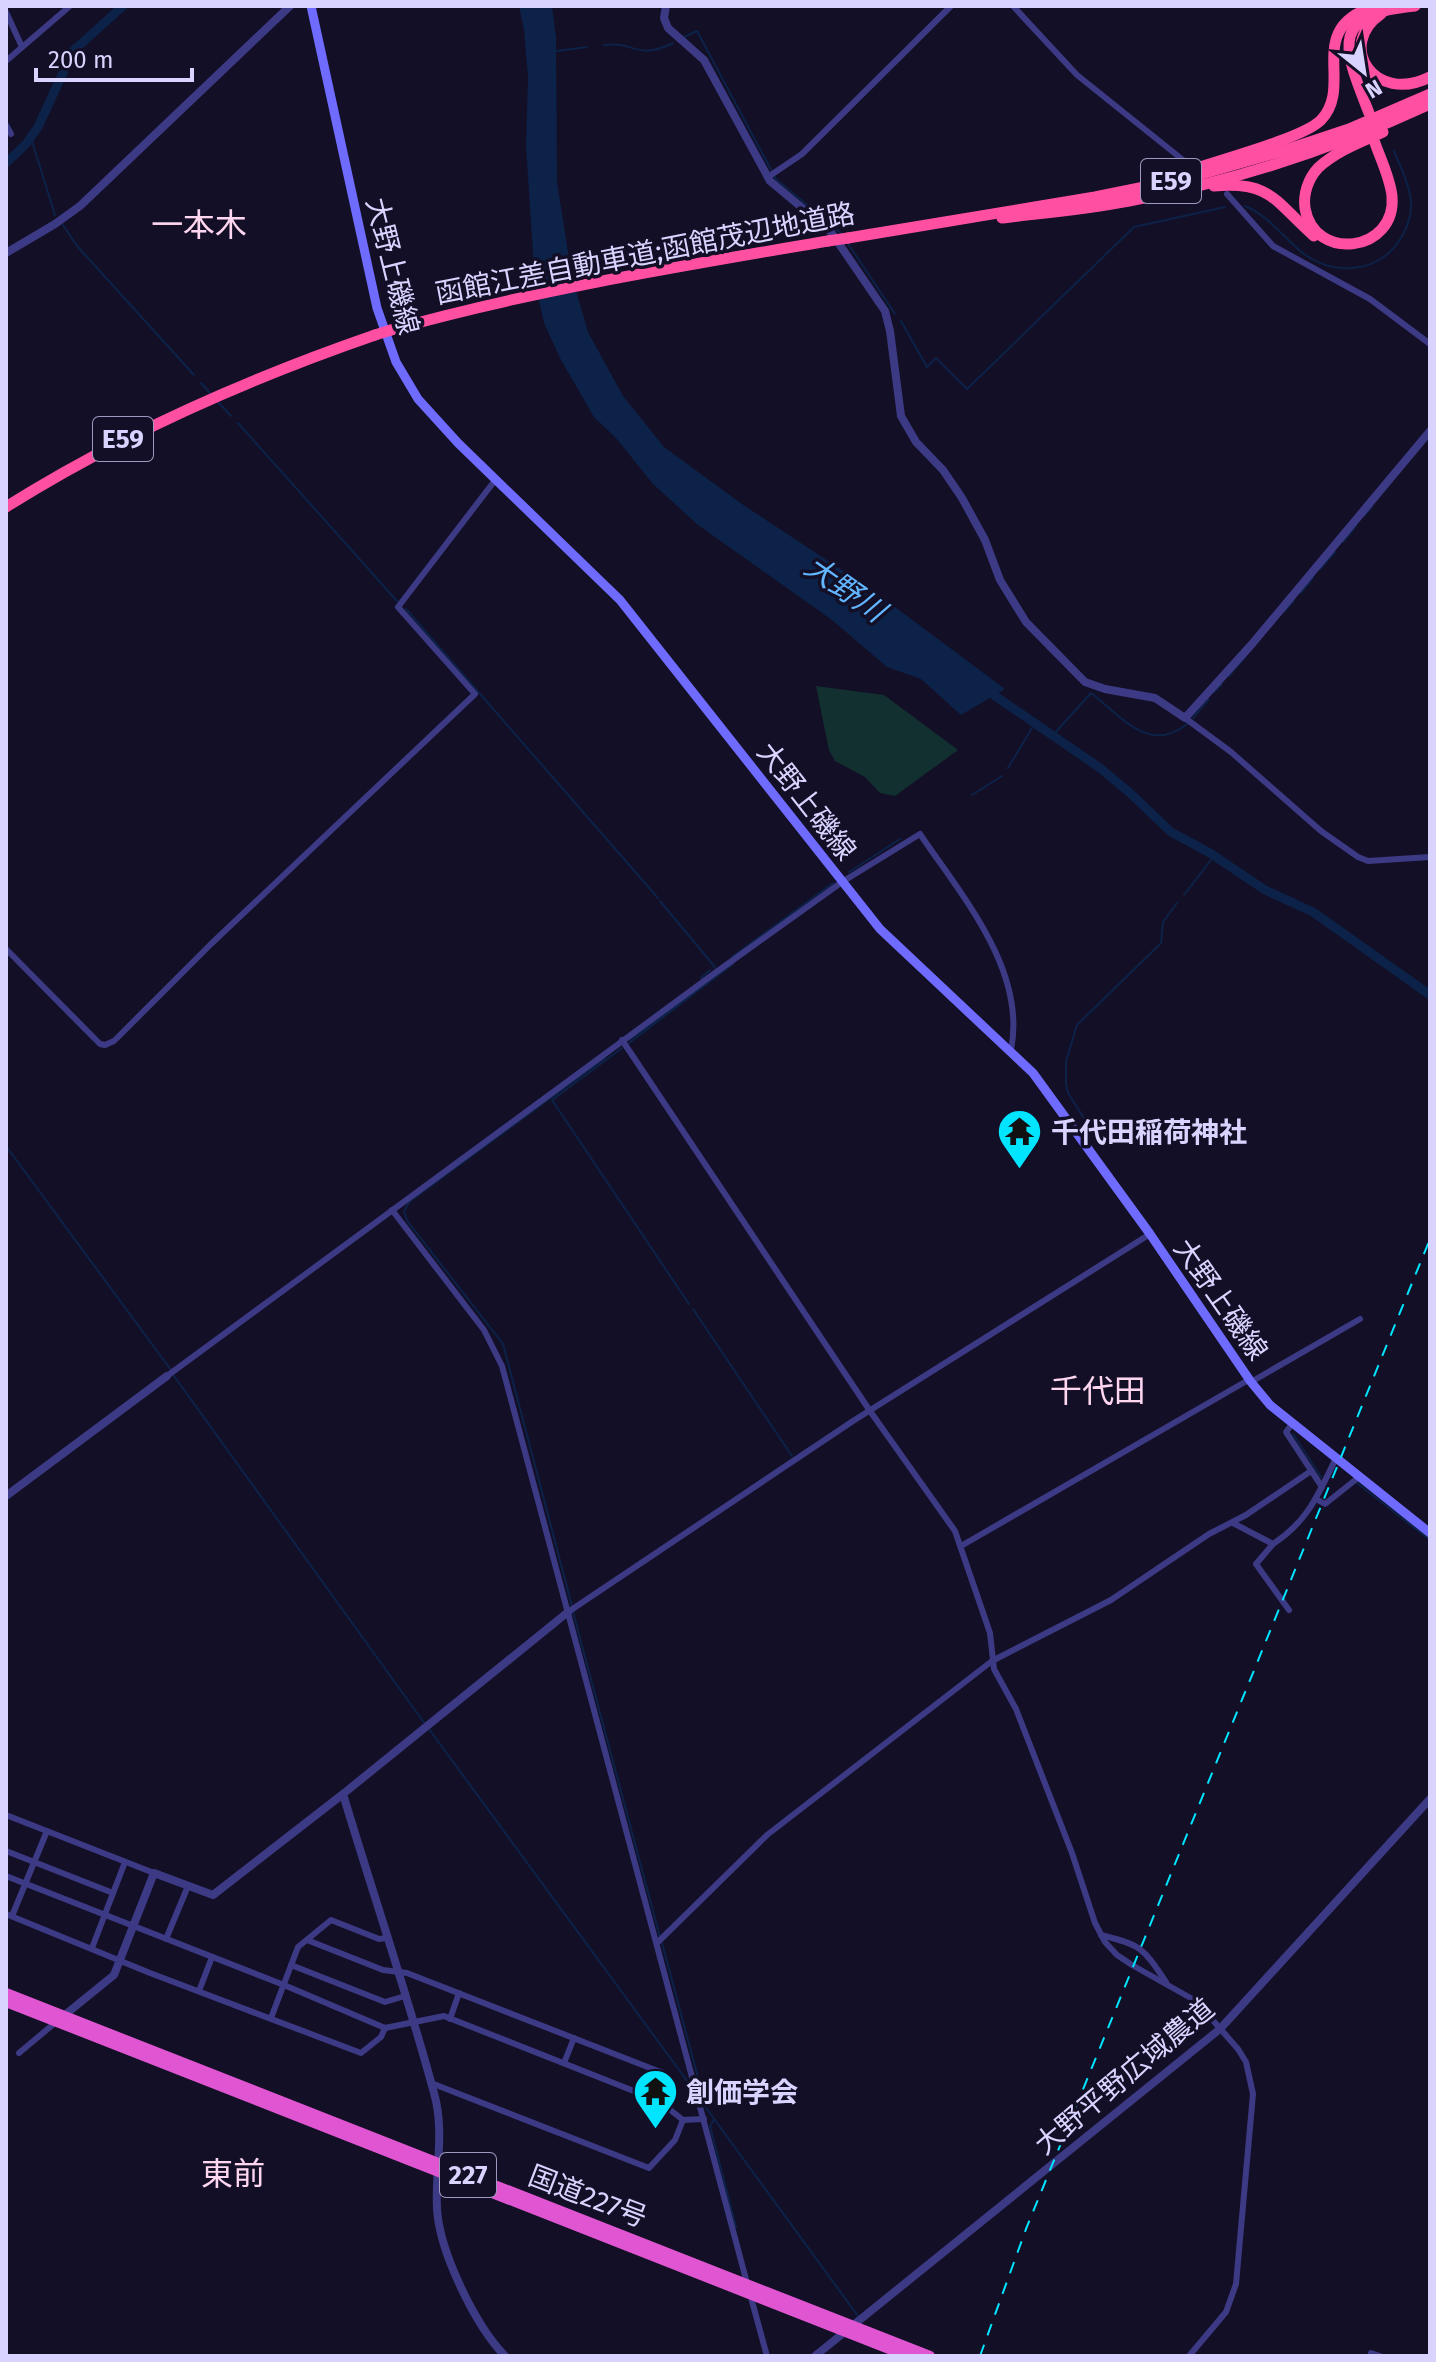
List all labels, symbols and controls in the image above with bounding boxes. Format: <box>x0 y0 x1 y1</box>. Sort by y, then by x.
scale bar <box>36 32 192 82</box>
north arrow <box>1324 32 1404 112</box>
text: 200 m <box>48 46 114 74</box>
text: N <box>1361 74 1387 104</box>
road number: E59 <box>1141 159 1201 203</box>
street label: 大野上磯線 <box>360 194 425 338</box>
street label: 函館江差自動車道;函館茂辺地道路 <box>433 197 858 310</box>
district label: 一本木 <box>151 206 247 244</box>
road number: E59 <box>93 417 153 461</box>
water label: 大野川 <box>798 548 895 631</box>
street label: 大野上磯線 <box>751 736 863 867</box>
temple icon: 千代田稲荷神社 <box>996 1108 1044 1171</box>
place label: 千代田稲荷神社 <box>1051 1116 1247 1149</box>
street label: 大野上磯線 <box>1167 1232 1274 1366</box>
district label: 千代田 <box>1050 1372 1146 1410</box>
street label: 大野平野広域農道 <box>1028 1992 1221 2161</box>
temple icon: 創価学会 <box>631 2068 679 2131</box>
place label: 創価学会 <box>686 2076 798 2109</box>
road number: 227 <box>440 2153 496 2197</box>
district label: 東前 <box>201 2155 265 2193</box>
street label: 国道227号 <box>524 2159 652 2234</box>

